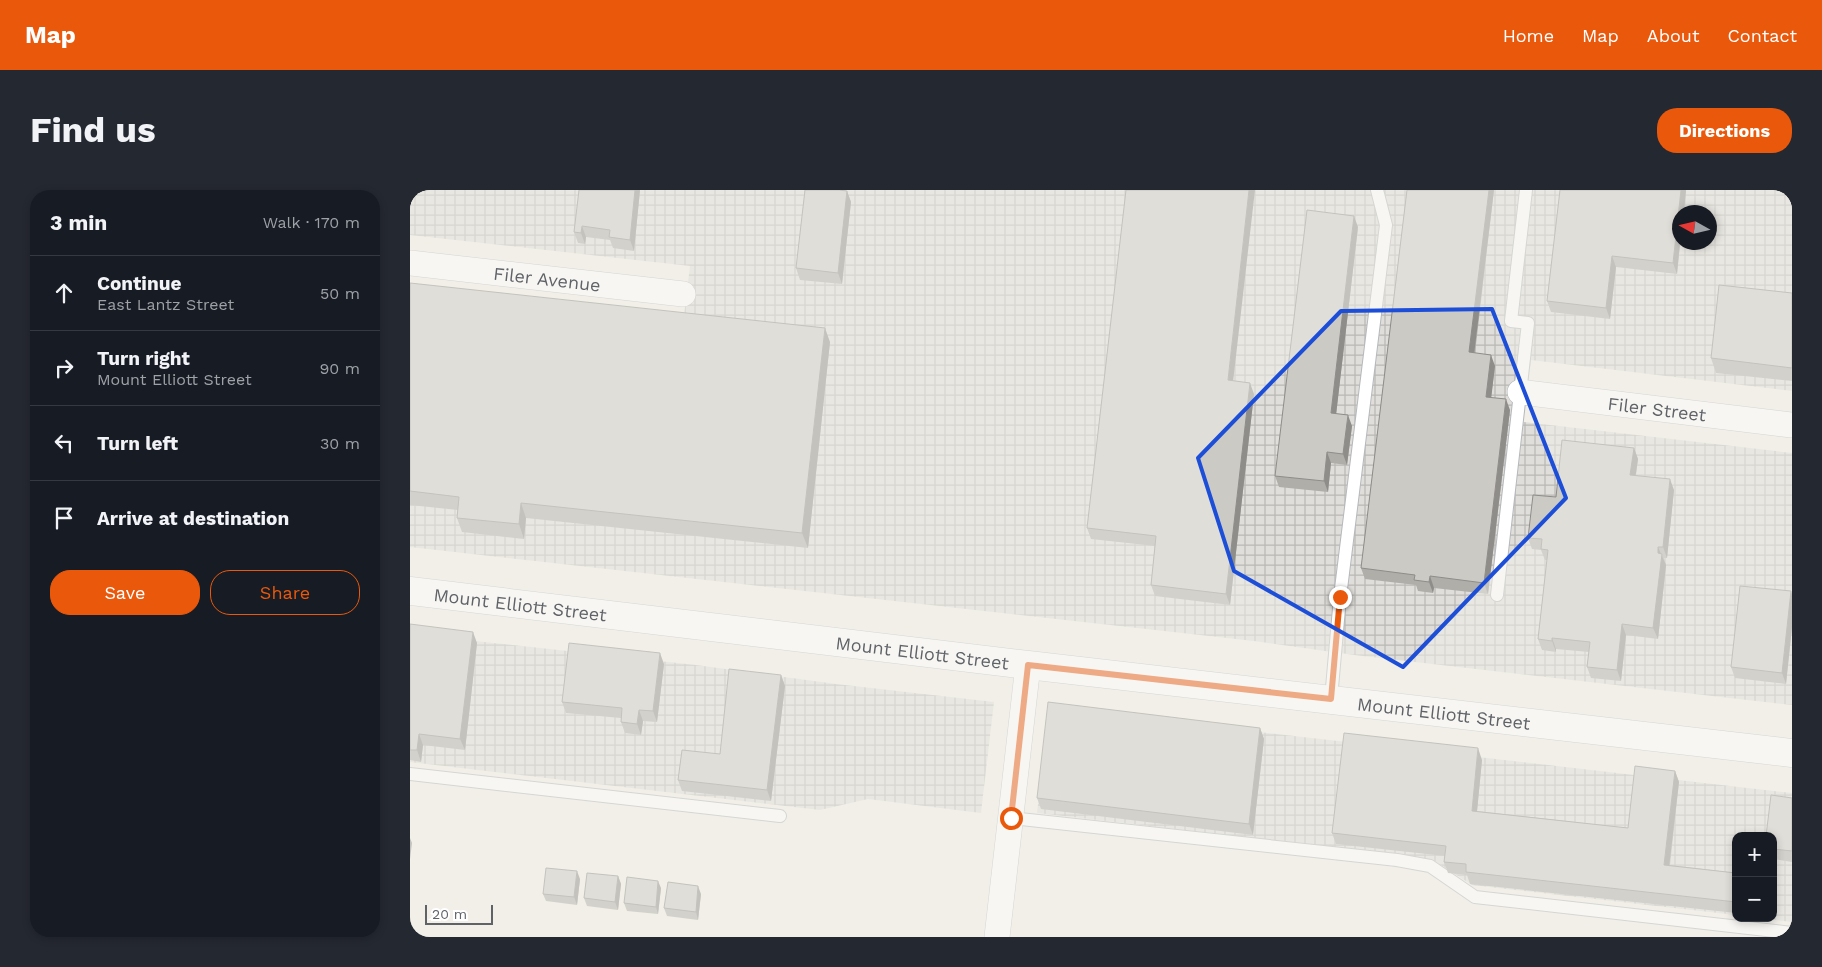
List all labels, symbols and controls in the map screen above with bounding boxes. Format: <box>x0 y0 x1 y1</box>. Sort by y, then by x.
text: Map <box>25 21 76 49</box>
text: Home <box>1503 25 1554 46</box>
text: Map <box>1582 25 1619 46</box>
text: About <box>1647 25 1699 46</box>
text: Contact <box>1727 25 1797 46</box>
button: Directions <box>1657 108 1792 153</box>
text: Find us <box>30 109 156 151</box>
north arrow <box>1672 205 1717 250</box>
text: 3 min <box>50 210 107 235</box>
text: Walk · 170 m <box>263 213 360 232</box>
street label: Filer Avenue <box>492 262 602 295</box>
text: Continue <box>97 272 181 295</box>
icon: ahead <box>50 279 78 307</box>
text: 50 m <box>320 284 360 303</box>
text: East Lantz Street <box>97 295 234 314</box>
text: Turn right <box>97 347 190 370</box>
icon: right <box>50 354 78 382</box>
text: 90 m <box>319 359 360 378</box>
text: Mount Elliott Street <box>97 370 252 389</box>
street label: Filer Street <box>1607 392 1708 425</box>
icon: left <box>50 429 78 457</box>
text: Turn left <box>97 432 178 455</box>
text: 30 m <box>320 434 360 453</box>
icon: arrive <box>50 504 78 532</box>
text: Arrive at destination <box>97 507 289 530</box>
button: Save <box>50 570 200 615</box>
button: Share <box>210 570 360 615</box>
street label: Mount Elliott Street <box>433 583 608 625</box>
route end <box>1329 586 1352 609</box>
street label: Mount Elliott Street <box>835 632 1010 673</box>
street label: Mount Elliott Street <box>1356 693 1532 733</box>
route start <box>1000 807 1023 830</box>
map controls <box>1732 832 1777 922</box>
button: + <box>1732 832 1777 877</box>
button: − <box>1732 877 1777 922</box>
scale bar <box>425 902 492 925</box>
text: 20 m <box>432 906 467 922</box>

